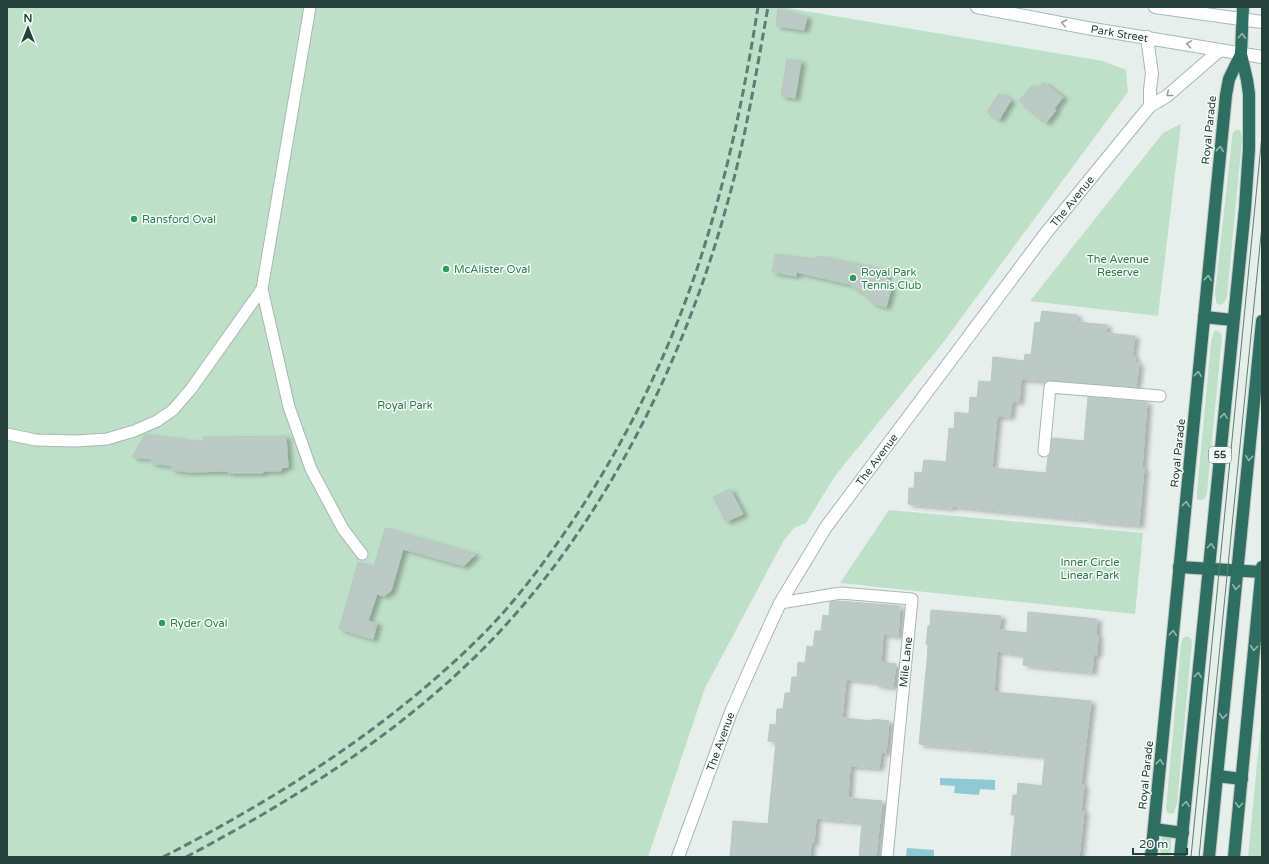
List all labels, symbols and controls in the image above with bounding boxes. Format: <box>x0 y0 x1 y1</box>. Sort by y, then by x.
north arrow <box>8 8 48 48</box>
text: N <box>24 12 32 25</box>
one-way arrow <box>1061 20 1067 28</box>
street label: Park Street <box>1090 22 1149 45</box>
one-way arrow <box>1237 33 1246 39</box>
one-way arrow <box>1186 40 1192 49</box>
one-way arrow <box>1167 89 1174 96</box>
street label: Royal Parade <box>1199 95 1219 165</box>
one-way arrow <box>1216 146 1225 152</box>
street label: The Avenue <box>1047 173 1097 229</box>
place label: Ransford Oval <box>142 213 216 226</box>
marker: Ransford Oval <box>129 214 139 224</box>
park label: The Avenue Reserve <box>1087 253 1149 279</box>
place label: McAlister Oval <box>454 263 530 276</box>
marker: McAlister Oval <box>441 264 451 274</box>
place label: Royal Park Tennis Club <box>861 266 922 292</box>
marker: Royal Park Tennis Club <box>848 273 858 283</box>
one-way arrow <box>1203 275 1212 281</box>
one-way arrow <box>1194 371 1203 377</box>
park label: Royal Park <box>377 399 433 412</box>
one-way arrow <box>1219 413 1228 419</box>
street label: Royal Parade <box>1168 418 1188 488</box>
street label: The Avenue <box>853 431 900 488</box>
road number: 55 <box>1209 447 1231 463</box>
one-way arrow <box>1244 455 1253 461</box>
one-way arrow <box>1181 501 1190 507</box>
one-way arrow <box>1207 542 1216 549</box>
park label: Inner Circle Linear Park <box>1061 556 1119 582</box>
one-way arrow <box>1232 584 1241 590</box>
place label: Ryder Oval <box>170 617 228 630</box>
marker: Ryder Oval <box>157 618 167 628</box>
one-way arrow <box>1168 630 1177 636</box>
street label: Mile Lane <box>897 636 915 688</box>
one-way arrow <box>1250 645 1259 651</box>
one-way arrow <box>1194 672 1203 678</box>
street label: The Avenue <box>704 710 737 773</box>
one-way arrow <box>1219 713 1228 719</box>
street label: Royal Parade <box>1136 740 1156 810</box>
one-way arrow <box>1156 759 1165 765</box>
one-way arrow <box>1181 801 1190 807</box>
one-way arrow <box>1235 802 1244 808</box>
scale bar <box>1133 830 1187 856</box>
text: 20 m <box>1139 837 1168 851</box>

